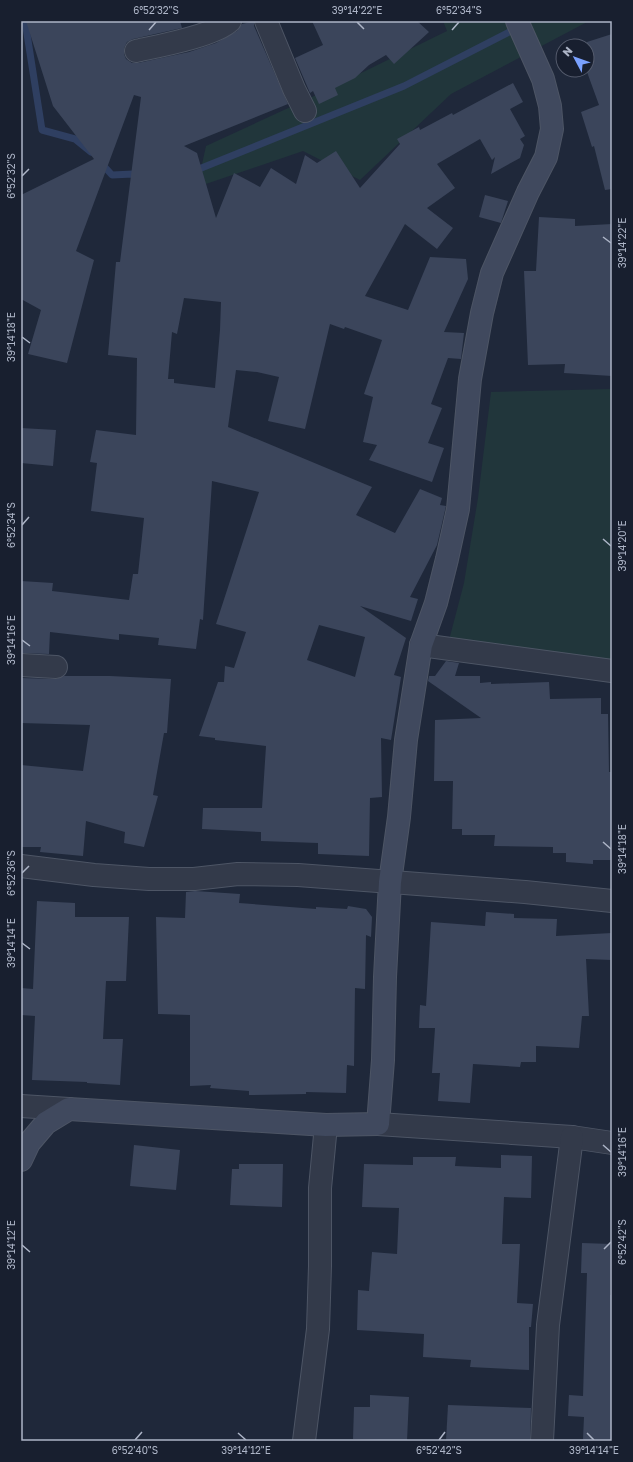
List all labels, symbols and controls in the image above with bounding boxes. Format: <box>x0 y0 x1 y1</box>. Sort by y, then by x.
text: 6°52'32"S <box>133 4 179 16</box>
text: 39°14'22"E <box>332 4 382 16</box>
text: 6°52'34"S <box>436 4 482 16</box>
north arrow <box>555 38 595 78</box>
text: N <box>559 44 575 59</box>
text: 6°52'32"S <box>5 153 17 199</box>
text: 39°14'22"E <box>616 218 628 268</box>
text: 39°14'18"E <box>5 312 17 362</box>
text: 6°52'34"S <box>5 502 17 548</box>
text: 39°14'20"E <box>616 521 628 571</box>
text: 39°14'16"E <box>5 615 17 665</box>
text: 39°14'18"E <box>616 824 628 874</box>
text: 6°52'36"S <box>5 850 17 896</box>
text: 39°14'14"E <box>5 918 17 968</box>
text: 39°14'16"E <box>616 1127 628 1177</box>
text: 6°52'42"S <box>616 1219 628 1265</box>
text: 39°14'12"E <box>5 1220 17 1270</box>
text: 6°52'40"S <box>112 1444 158 1456</box>
text: 39°14'12"E <box>221 1444 271 1456</box>
text: 6°52'42"S <box>416 1444 462 1456</box>
text: 39°14'14"E <box>569 1444 619 1456</box>

